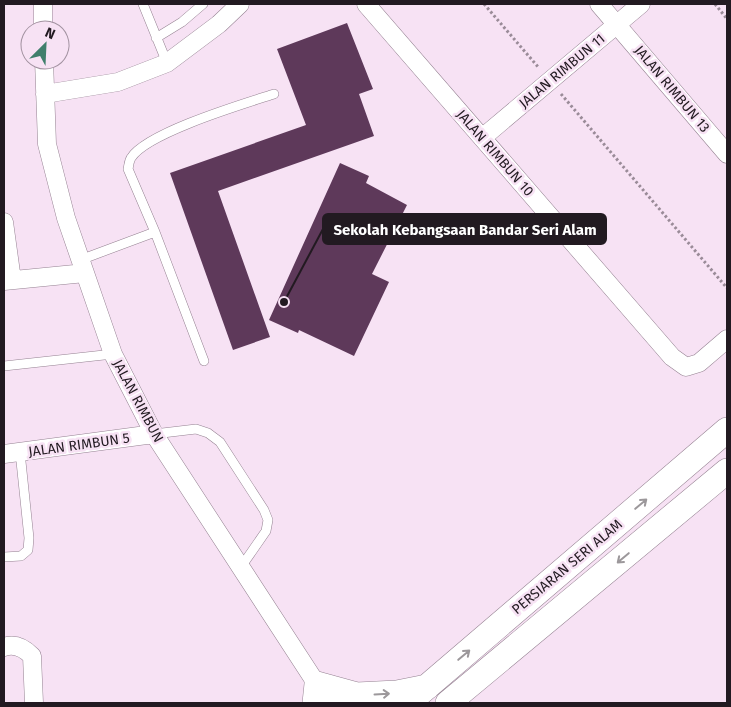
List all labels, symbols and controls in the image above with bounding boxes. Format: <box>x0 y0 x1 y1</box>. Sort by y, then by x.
north arrow <box>20 20 70 70</box>
text: N <box>42 24 58 43</box>
street label: JALAN RIMBUN 11 <box>516 30 608 112</box>
street label: JALAN RIMBUN 13 <box>631 42 713 136</box>
street label: JALAN RIMBUN 10 <box>453 106 537 200</box>
callout: Sekolah Kebangsaan Bandar Seri Alam <box>323 214 606 244</box>
text: Sekolah Kebangsaan Bandar Seri Alam <box>333 221 597 239</box>
street label: JALAN RIMBUN <box>109 357 167 445</box>
street label: JALAN RIMBUN 5 <box>27 429 131 461</box>
one-way arrow <box>634 498 647 510</box>
street label: PERSIARAN SERI ALAM <box>508 516 626 618</box>
one-way arrow <box>616 552 629 563</box>
one-way arrow <box>457 649 470 661</box>
one-way arrow <box>373 689 389 698</box>

